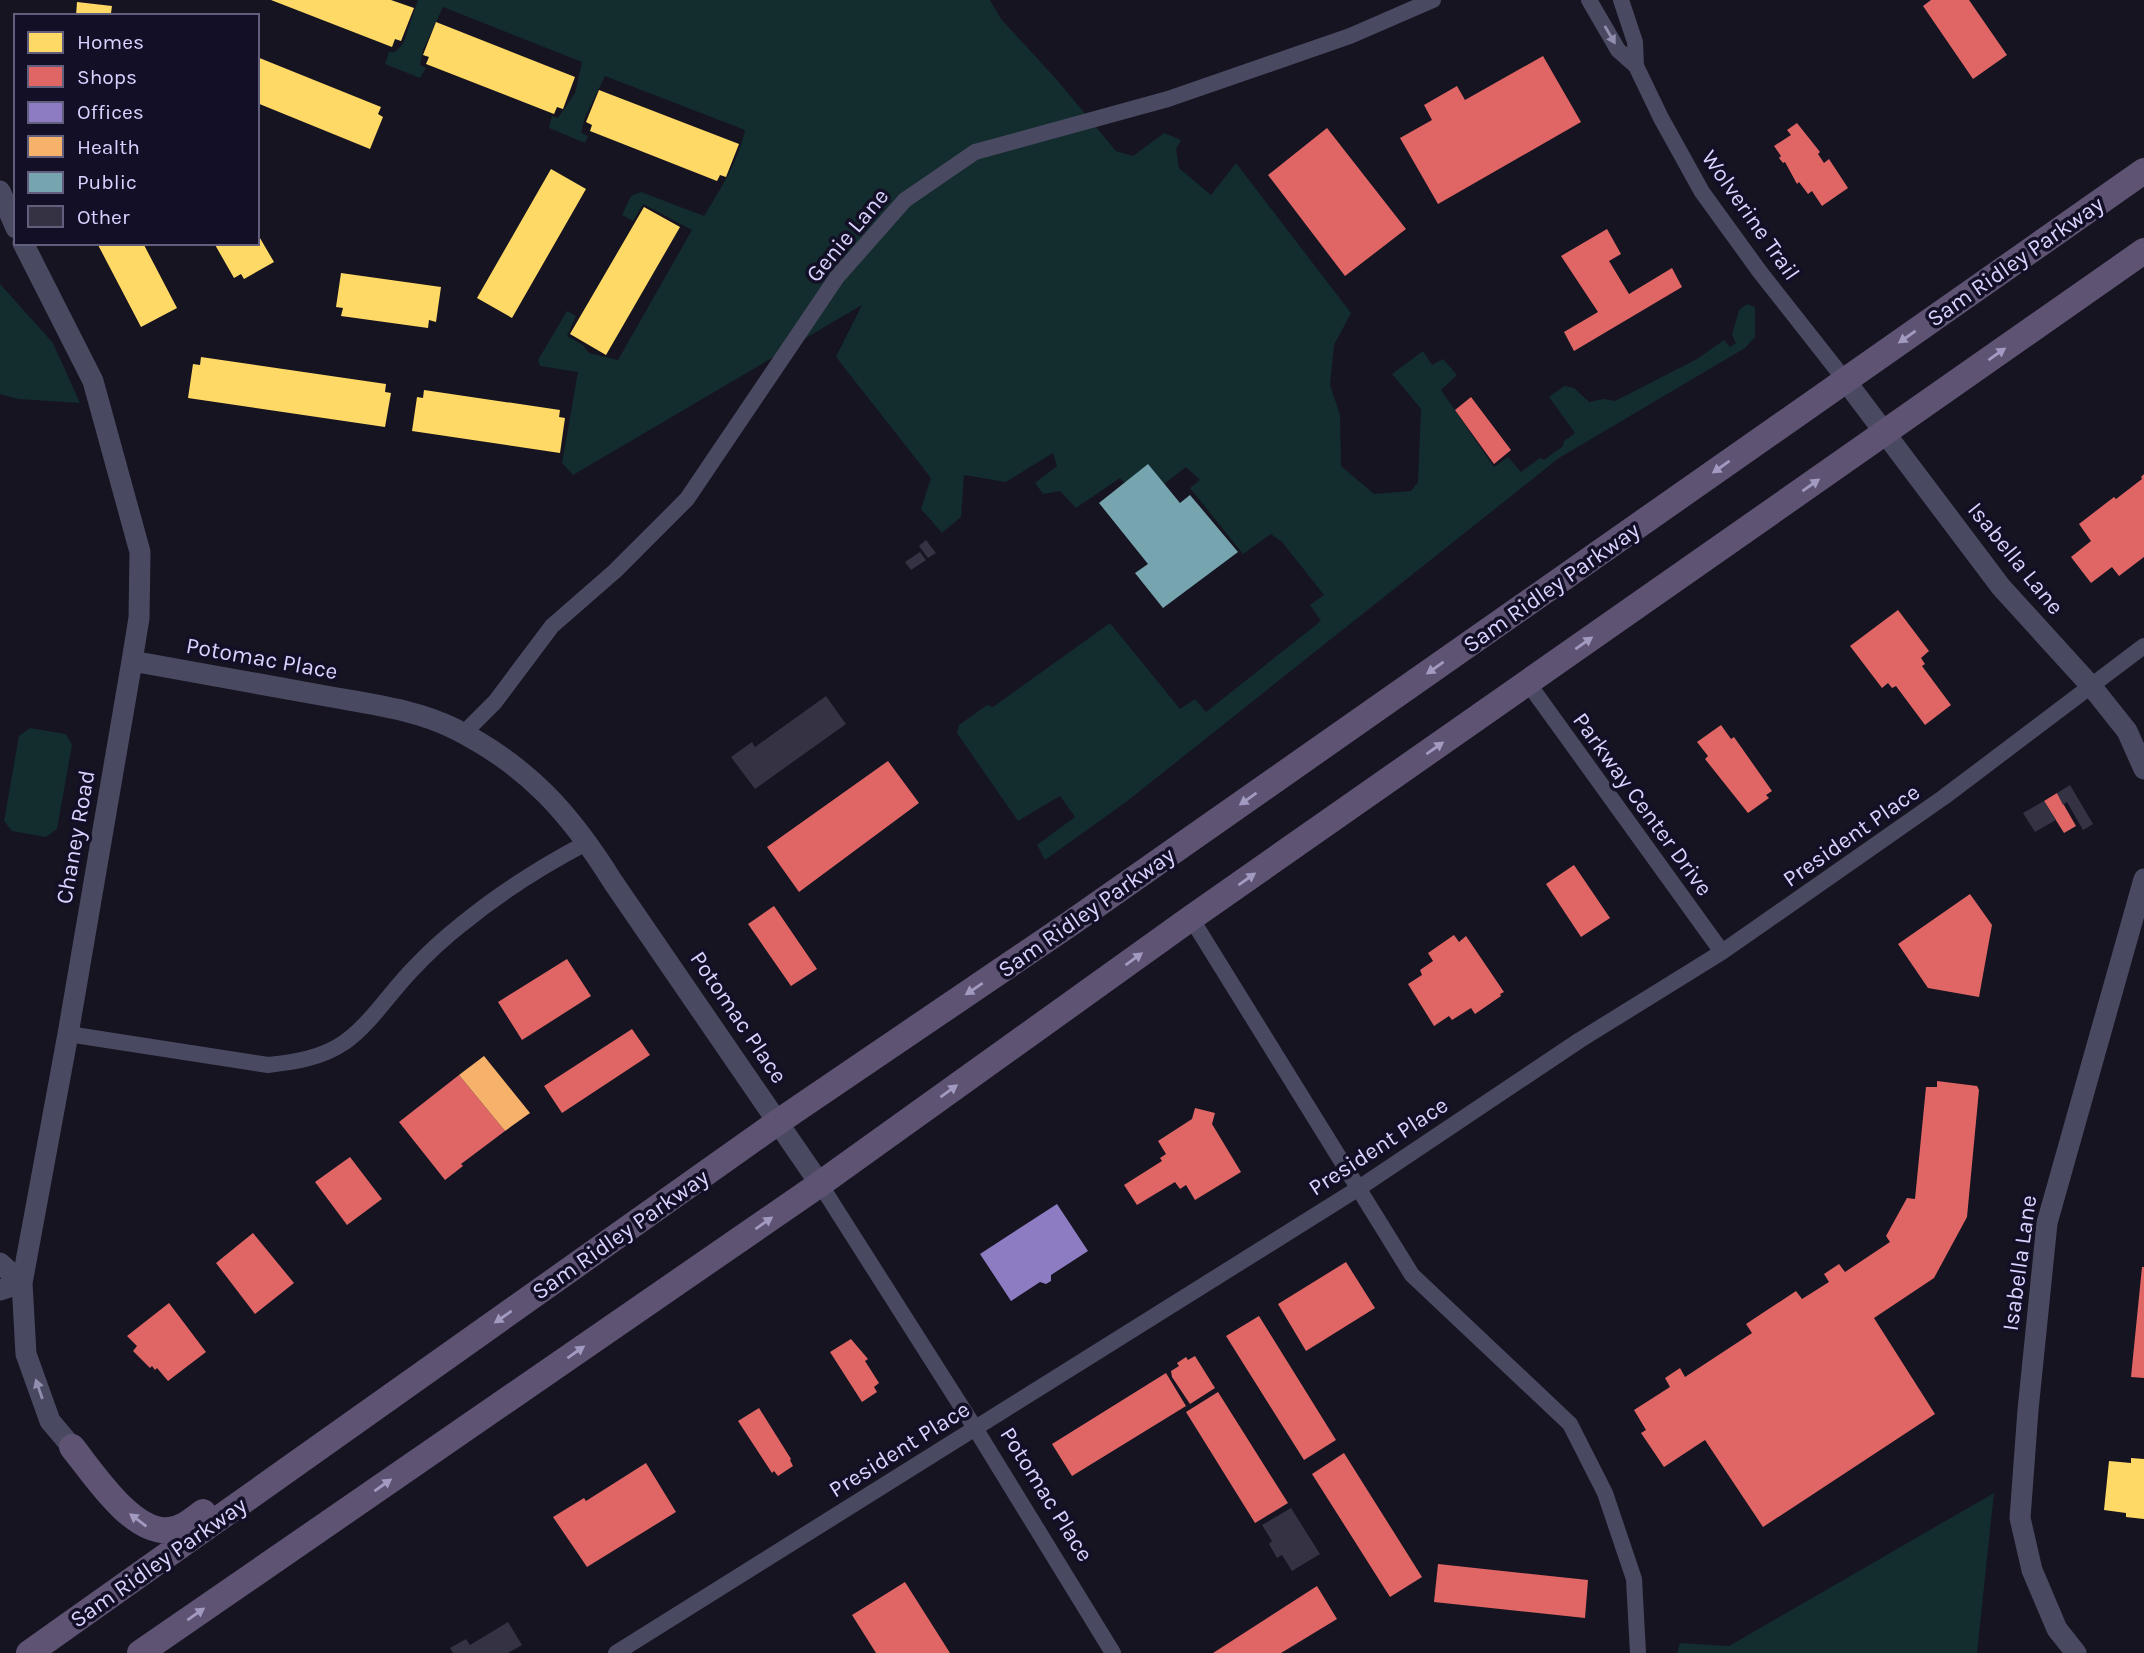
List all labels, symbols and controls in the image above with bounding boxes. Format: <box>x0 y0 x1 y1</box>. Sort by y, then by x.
legend <box>14 14 259 245</box>
one-way arrow <box>1603 26 1616 45</box>
text: Homes <box>77 30 144 54</box>
text: Shops <box>77 65 137 89</box>
text: Offices <box>77 100 144 124</box>
text: Health <box>77 135 140 159</box>
street label: Wolverine Trail <box>1696 145 1805 286</box>
text: Public <box>77 170 137 194</box>
street label: Genie Lane <box>800 183 894 288</box>
street label: Sam Ridley Parkway <box>1922 190 2109 332</box>
text: Other <box>77 205 130 229</box>
one-way arrow <box>1898 330 1916 344</box>
one-way arrow <box>1988 347 2006 361</box>
one-way arrow <box>1712 460 1730 474</box>
one-way arrow <box>1802 478 1820 492</box>
street label: Isabella Lane <box>1962 497 2069 620</box>
street label: Sam Ridley Parkway <box>1458 516 1645 658</box>
street label: Potomac Place <box>184 632 340 685</box>
one-way arrow <box>1575 636 1593 650</box>
one-way arrow <box>1426 661 1444 675</box>
street label: Parkway Center Drive <box>1567 707 1718 901</box>
one-way arrow <box>1425 742 1444 755</box>
street label: Chaney Road <box>50 768 101 906</box>
street label: President Place <box>1778 778 1925 893</box>
one-way arrow <box>1239 792 1257 806</box>
street label: Sam Ridley Parkway <box>993 841 1180 983</box>
one-way arrow <box>1238 872 1256 886</box>
street label: Potomac Place <box>684 946 793 1088</box>
one-way arrow <box>1125 952 1143 966</box>
one-way arrow <box>965 982 983 996</box>
one-way arrow <box>940 1084 958 1098</box>
street label: President Place <box>1304 1091 1453 1202</box>
street label: Sam Ridley Parkway <box>527 1163 714 1305</box>
street label: Isabella Lane <box>1997 1193 2042 1333</box>
one-way arrow <box>754 1217 773 1230</box>
one-way arrow <box>494 1310 512 1324</box>
one-way arrow <box>567 1345 585 1359</box>
one-way arrow <box>33 1378 44 1399</box>
street label: President Place <box>824 1395 975 1503</box>
street label: Potomac Place <box>994 1422 1099 1567</box>
one-way arrow <box>374 1478 392 1492</box>
street label: Sam Ridley Parkway <box>65 1491 252 1633</box>
one-way arrow <box>129 1512 147 1527</box>
one-way arrow <box>187 1607 205 1621</box>

